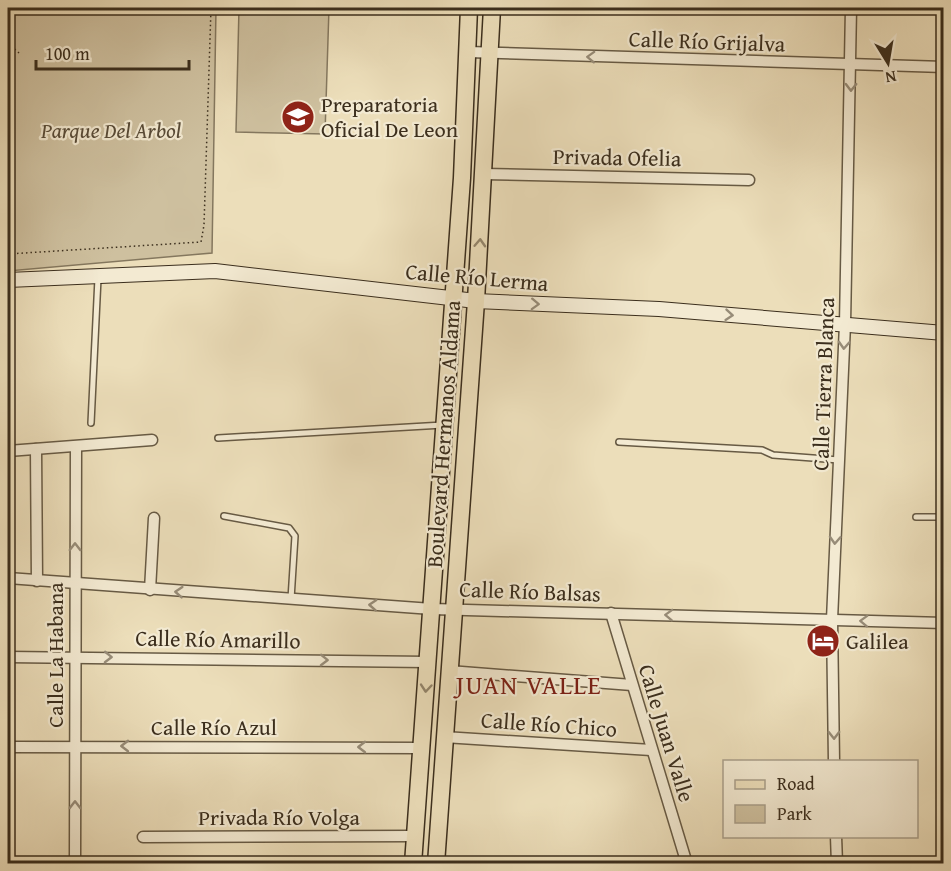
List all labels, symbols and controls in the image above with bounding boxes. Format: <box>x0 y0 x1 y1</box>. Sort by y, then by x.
street label: Calle Río Grijalva <box>628 22 786 60</box>
scale bar <box>36 33 189 71</box>
north arrow <box>858 33 918 93</box>
text: 100 m <box>45 40 90 67</box>
one-way arrow <box>587 50 596 63</box>
text: N <box>883 65 898 91</box>
one-way arrow <box>844 82 857 91</box>
place label: Preparatoria Oficial De Leon <box>321 88 459 145</box>
school or university icon: Preparatoria Oficial De Leon <box>280 99 316 135</box>
park label: Parque Del Arbol <box>40 114 181 146</box>
street label: Privada Ofelia <box>552 140 682 174</box>
one-way arrow <box>473 238 486 247</box>
street label: Calle Río Lerma <box>404 255 550 299</box>
street label: Calle Tierra Blanca <box>804 296 842 471</box>
one-way arrow <box>530 297 539 310</box>
street label: Boulevard Hermanos Aldama <box>418 299 468 569</box>
one-way arrow <box>725 308 734 321</box>
one-way arrow <box>838 340 851 349</box>
one-way arrow <box>829 535 842 544</box>
one-way arrow <box>69 543 81 552</box>
street label: Calle Río Balsas <box>459 573 601 609</box>
street label: Calle La Habana <box>39 582 71 728</box>
one-way arrow <box>174 586 183 599</box>
one-way arrow <box>369 598 378 611</box>
one-way arrow <box>665 608 674 621</box>
one-way arrow <box>860 615 869 627</box>
street label: Calle Río Amarillo <box>135 622 301 656</box>
hotel icon: Galilea <box>805 623 841 659</box>
place label: Galilea <box>846 625 909 657</box>
one-way arrow <box>103 651 112 663</box>
one-way arrow <box>319 654 328 666</box>
street label: Calle Juan Valle <box>631 660 703 806</box>
district label: JUAN VALLE <box>453 665 602 704</box>
one-way arrow <box>420 683 433 692</box>
street label: Calle Río Chico <box>480 703 618 745</box>
street label: Calle Río Azul <box>151 711 277 743</box>
one-way arrow <box>827 730 840 739</box>
one-way arrow <box>121 740 130 752</box>
one-way arrow <box>358 741 367 753</box>
legend <box>723 760 918 838</box>
text: Road <box>777 770 815 797</box>
text: Park <box>777 800 813 827</box>
one-way arrow <box>69 801 81 810</box>
street label: Privada Río Volga <box>198 801 360 833</box>

